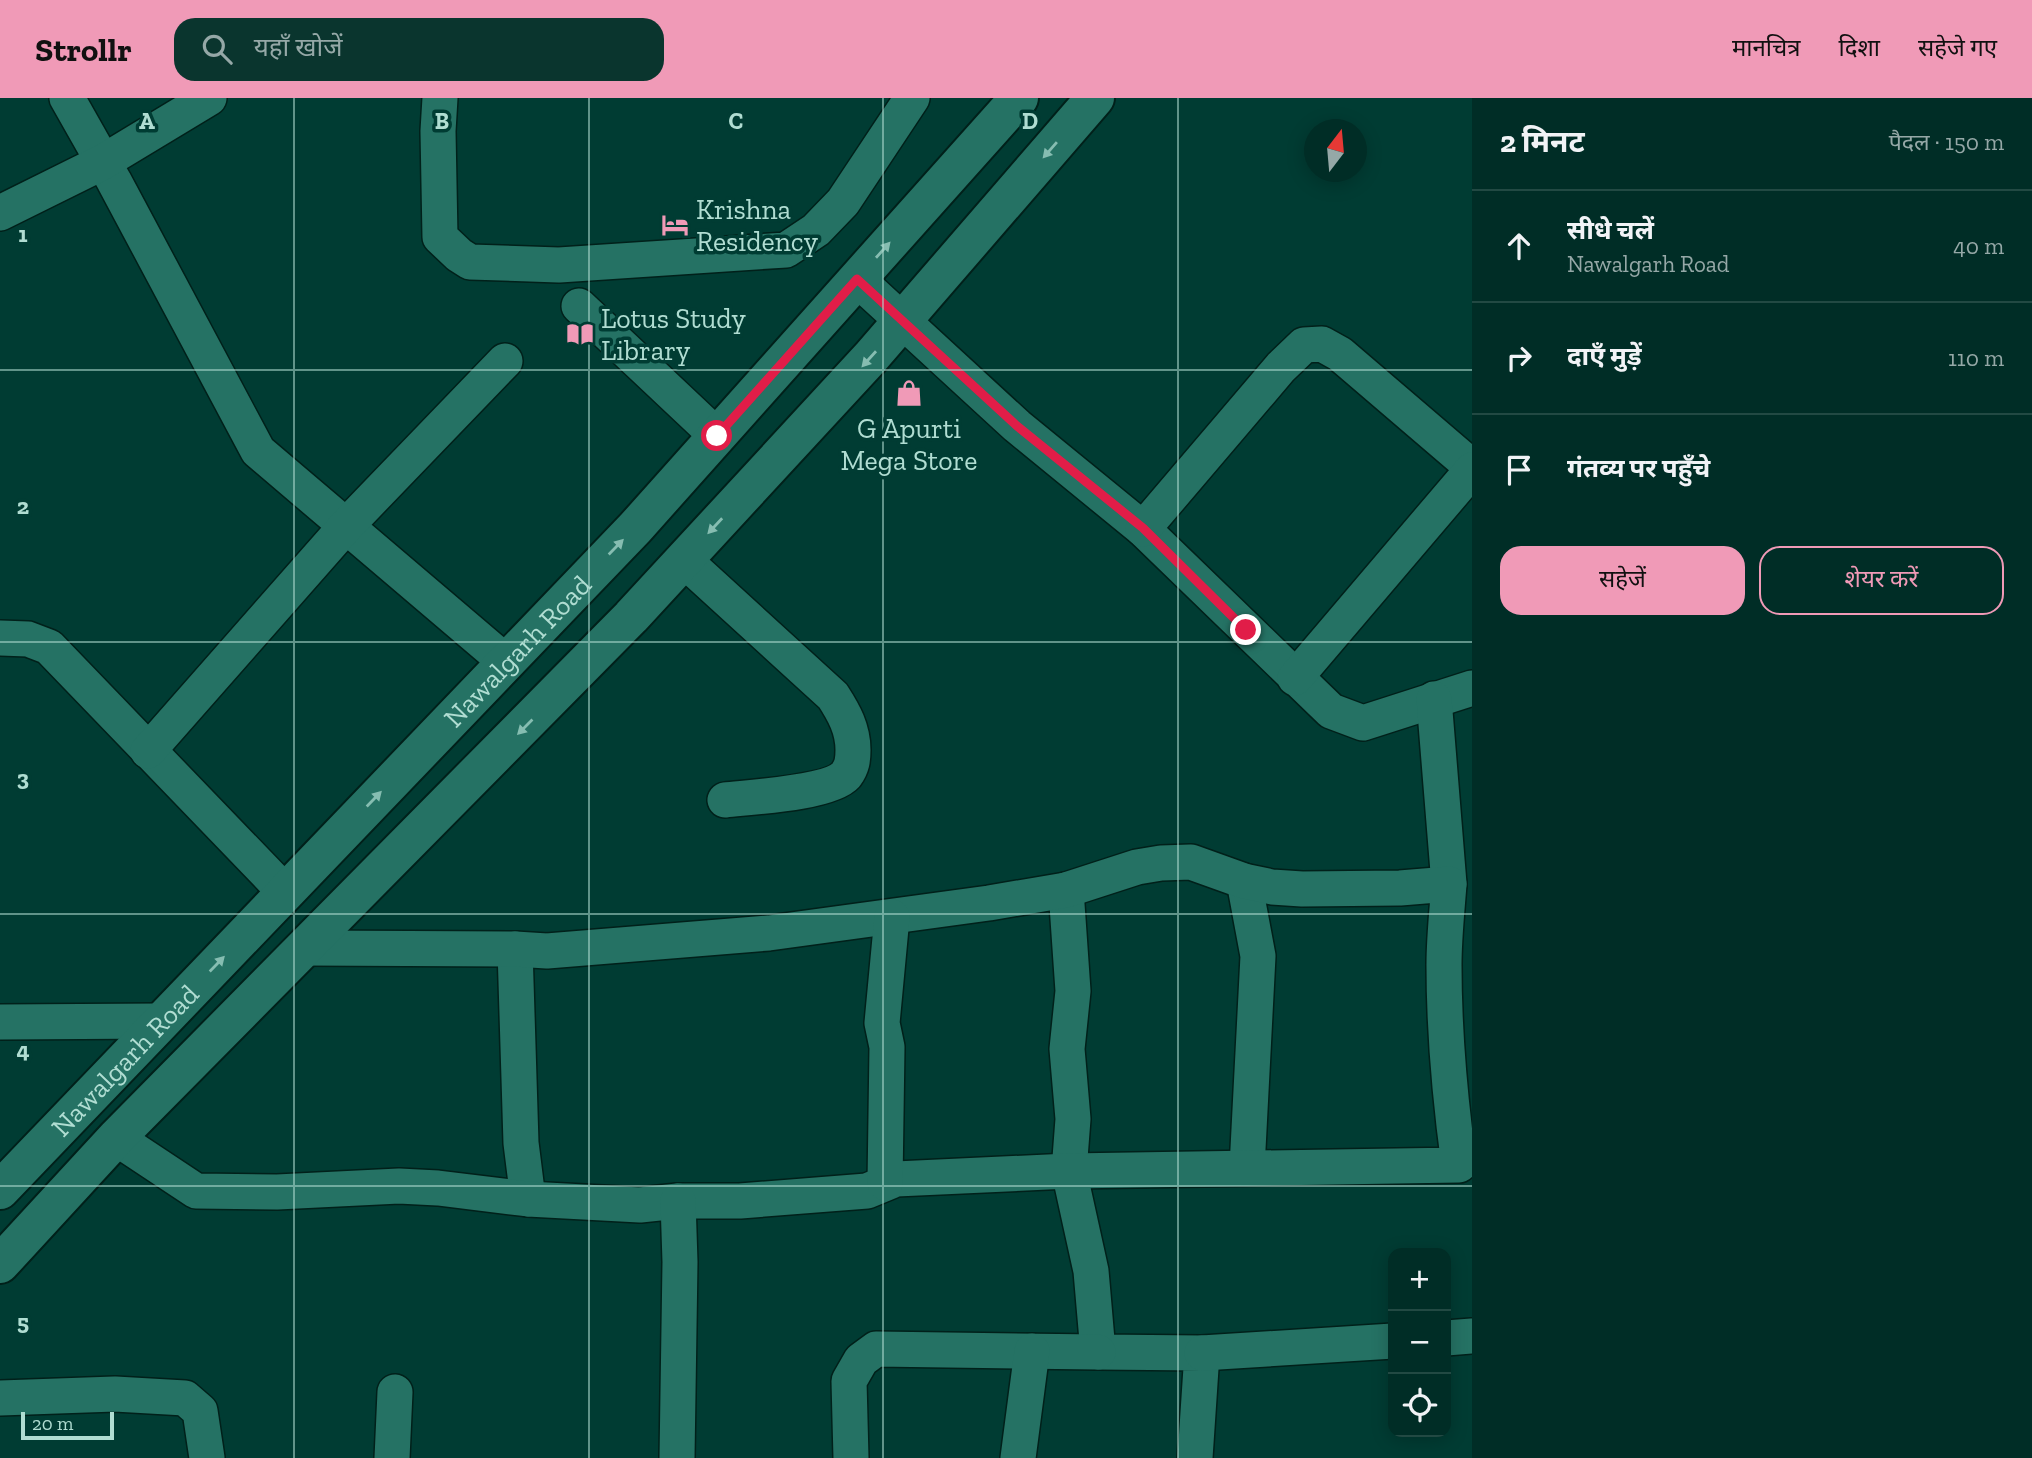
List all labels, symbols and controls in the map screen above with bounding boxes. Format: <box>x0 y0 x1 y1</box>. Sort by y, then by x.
search box <box>174 18 664 81</box>
text: Strollr <box>35 30 132 69</box>
icon: search <box>198 30 236 68</box>
text: यहाँ खोजें <box>254 31 343 63</box>
text: मानचित्र <box>1732 33 1800 62</box>
text: दिशा <box>1838 33 1880 62</box>
text: सहेजे गए <box>1918 33 1997 62</box>
text: A <box>139 107 155 135</box>
text: B <box>435 107 449 135</box>
text: C <box>729 107 743 135</box>
text: D <box>1022 107 1038 135</box>
north arrow <box>1304 119 1367 182</box>
text: 2 मिनट <box>1500 124 1585 160</box>
text: पैदल · 150 m <box>1889 128 2004 156</box>
one-way arrow <box>1043 141 1058 158</box>
place label: Krishna Residency <box>696 193 819 258</box>
hotel icon: Krishna Residency <box>660 210 690 240</box>
text: सीधे चलें <box>1567 214 1654 246</box>
text: 1 <box>18 220 28 248</box>
icon: ahead <box>1500 227 1538 265</box>
text: 40 m <box>1953 232 2004 260</box>
one-way arrow <box>875 241 891 259</box>
text: Nawalgarh Road <box>1567 250 1730 278</box>
place label: Lotus Study Library <box>601 302 746 367</box>
library icon: Lotus Study Library <box>565 319 595 349</box>
icon: right <box>1500 339 1538 377</box>
text: दाएँ मुड़ें <box>1567 340 1642 372</box>
text: 110 m <box>1948 344 2004 372</box>
one-way arrow <box>862 350 877 367</box>
shop icon: G Apurti Mega Store <box>894 378 924 408</box>
place label: G Apurti Mega Store <box>840 412 978 477</box>
route start <box>701 420 732 451</box>
icon: arrive <box>1500 451 1538 489</box>
text: गंतव्य पर पहुँचे <box>1567 452 1710 484</box>
text: 2 <box>17 492 29 520</box>
one-way arrow <box>707 517 723 535</box>
one-way arrow <box>608 539 624 556</box>
button: सहेजें <box>1500 546 1745 615</box>
button: शेयर करें <box>1759 546 2004 615</box>
street label: Nawalgarh Road <box>437 568 598 734</box>
route end <box>1230 614 1261 645</box>
one-way arrow <box>516 718 533 735</box>
text: 3 <box>17 764 29 792</box>
one-way arrow <box>366 791 383 808</box>
one-way arrow <box>208 956 224 973</box>
street label: Nawalgarh Road <box>44 977 205 1143</box>
text: 4 <box>16 1036 30 1064</box>
map controls <box>1388 1248 1451 1437</box>
button: + <box>1388 1248 1451 1311</box>
text: 5 <box>17 1308 29 1336</box>
button: − <box>1388 1311 1451 1374</box>
button: locate <box>1388 1374 1451 1437</box>
scale bar <box>21 1409 114 1441</box>
text: 20 m <box>32 1412 73 1435</box>

